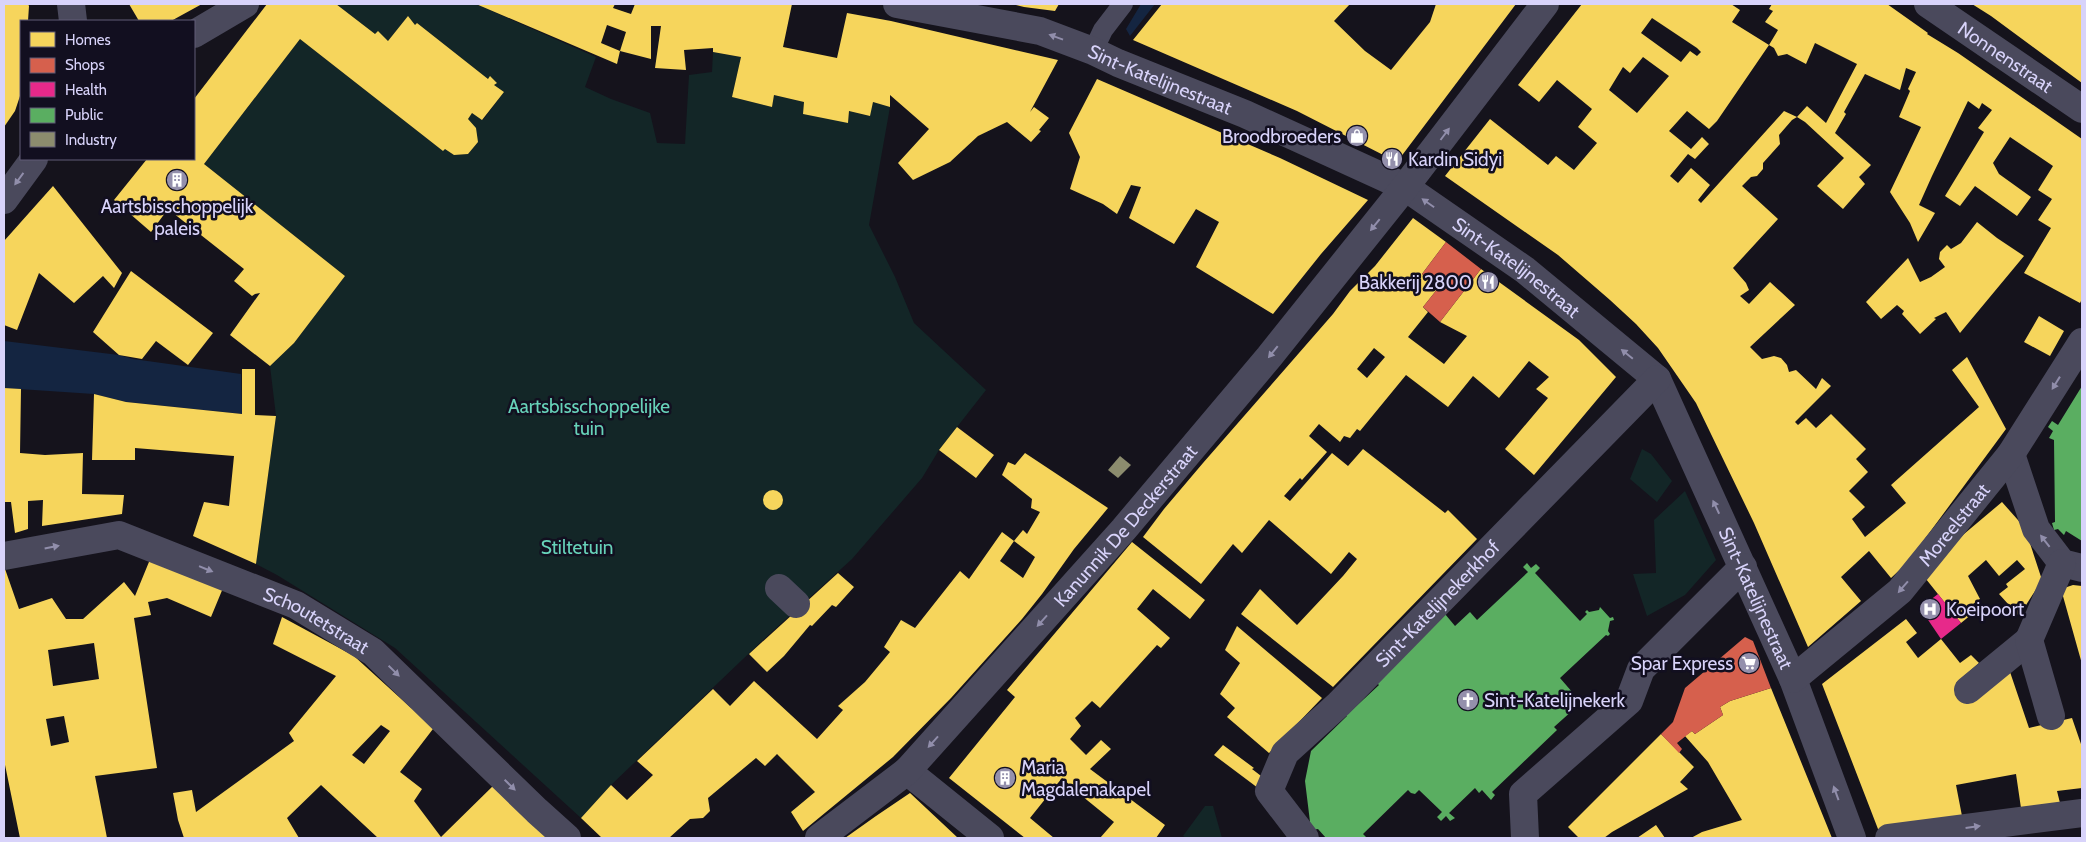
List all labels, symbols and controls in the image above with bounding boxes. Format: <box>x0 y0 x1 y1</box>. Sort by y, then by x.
street label: Nonnenstraat <box>1954 17 2058 98</box>
legend <box>20 20 195 160</box>
text: Homes <box>65 31 111 49</box>
one-way arrow <box>1048 33 1063 41</box>
street label: Sint-Katelijnestraat <box>1084 39 1236 120</box>
text: Shops <box>65 56 105 74</box>
text: Health <box>65 81 107 99</box>
text: Public <box>65 106 103 124</box>
shop icon: Broodbroeders <box>1345 124 1369 148</box>
place label: Broodbroeders <box>1222 125 1341 148</box>
one-way arrow <box>1440 128 1451 141</box>
text: Industry <box>65 131 117 149</box>
restaurant icon: Kardin Sidyi <box>1380 147 1404 171</box>
place label: Kardin Sidyi <box>1408 148 1502 171</box>
building icon: Aartsbisschoppelijk paleis <box>165 168 189 192</box>
one-way arrow <box>14 173 24 186</box>
place label: Aartsbisschoppelijk paleis <box>101 195 254 240</box>
one-way arrow <box>1421 198 1435 208</box>
street label: Sint-Katelijnestraat <box>1448 213 1585 323</box>
one-way arrow <box>1369 218 1380 231</box>
restaurant icon: Bakkerij 2800 <box>1476 270 1500 294</box>
place label: Bakkerij 2800 <box>1359 271 1472 294</box>
one-way arrow <box>1268 345 1279 358</box>
one-way arrow <box>1620 348 1633 359</box>
one-way arrow <box>2052 376 2061 390</box>
park label: Aartsbisschoppelijke tuin <box>508 395 670 440</box>
street label: Kanunnik De Deckerstraat <box>1049 440 1202 612</box>
street label: Moreelstraat <box>1914 478 1995 571</box>
one-way arrow <box>1711 500 1719 514</box>
street label: Sint-Katelijnestraat <box>1714 524 1798 673</box>
one-way arrow <box>2040 534 2050 548</box>
street label: Sint-Katelijnekerkhof <box>1371 535 1505 672</box>
park label: Stiltetuin <box>541 536 613 559</box>
one-way arrow <box>44 543 60 551</box>
one-way arrow <box>199 566 213 574</box>
one-way arrow <box>1897 580 1909 592</box>
street label: Schoutetstraat <box>260 582 374 659</box>
hospital icon: Koeipoort <box>1918 597 1942 621</box>
place label: Koeipoort <box>1946 598 2025 621</box>
one-way arrow <box>1036 615 1048 627</box>
supermarket icon: Spar Express <box>1737 651 1761 675</box>
place label: Spar Express <box>1631 652 1733 675</box>
one-way arrow <box>387 665 399 677</box>
church icon: Sint-Katelijnekerk <box>1456 688 1480 712</box>
place label: Sint-Katelijnekerk <box>1484 689 1625 712</box>
one-way arrow <box>927 736 939 748</box>
place label: Maria Magdalenakapel <box>1021 756 1151 801</box>
building icon: Maria Magdalenakapel <box>993 766 1017 790</box>
one-way arrow <box>503 779 515 791</box>
one-way arrow <box>1831 785 1839 800</box>
one-way arrow <box>1965 823 1981 831</box>

